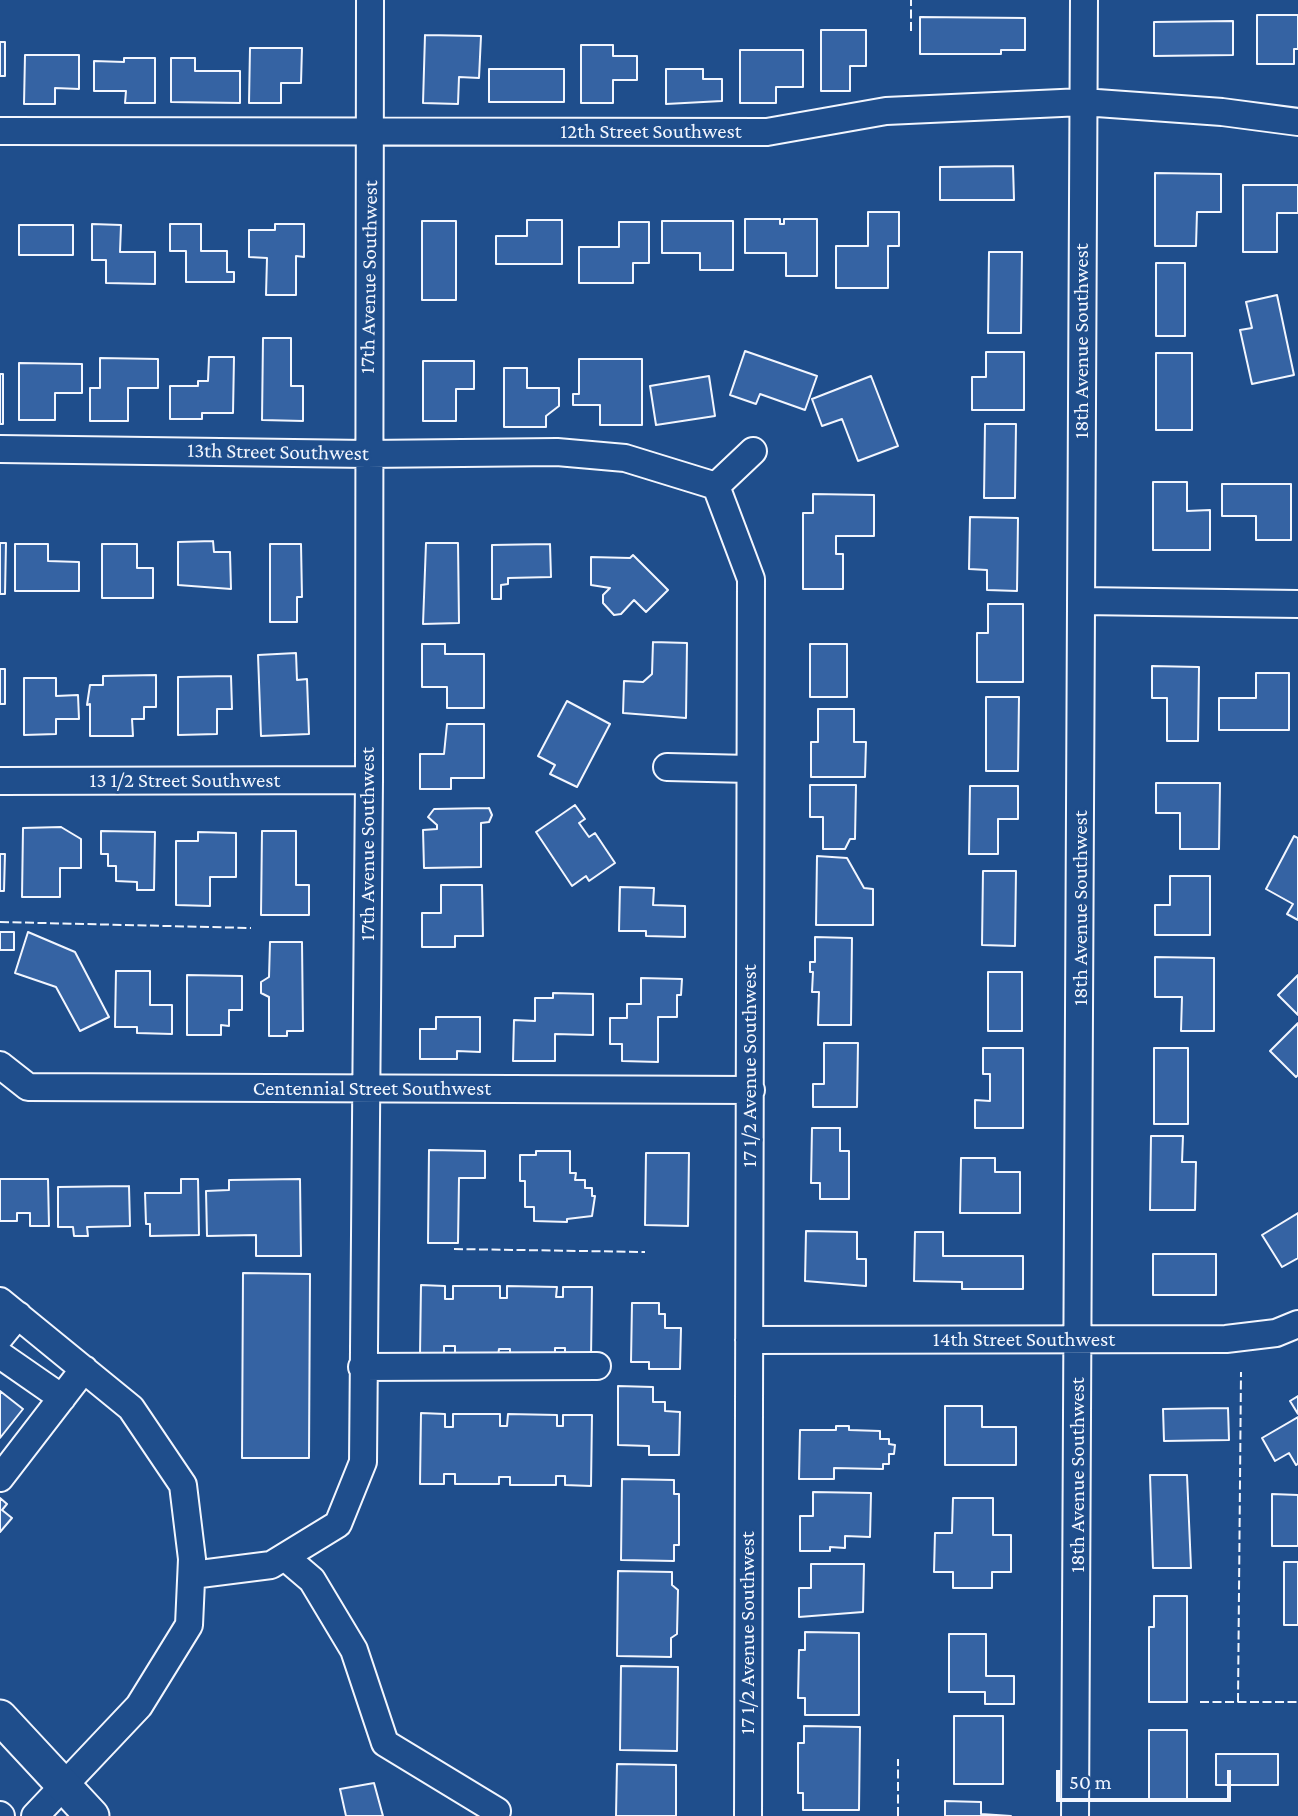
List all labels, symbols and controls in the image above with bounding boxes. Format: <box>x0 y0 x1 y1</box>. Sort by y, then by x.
street label: 12th Street Southwest <box>560 119 742 145</box>
street label: 17th Avenue Southwest <box>355 180 383 374</box>
street label: 18th Avenue Southwest <box>1069 243 1095 439</box>
street label: 13th Street Southwest <box>187 438 369 466</box>
street label: 17th Avenue Southwest <box>355 747 381 941</box>
street label: 13 1/2 Street Southwest <box>90 768 280 794</box>
street label: 18th Avenue Southwest <box>1068 810 1094 1006</box>
street label: 17 1/2 Avenue Southwest <box>737 964 763 1168</box>
street label: Centennial Street Southwest <box>253 1076 491 1102</box>
street label: 14th Street Southwest <box>933 1327 1115 1353</box>
street label: 18th Avenue Southwest <box>1065 1377 1091 1573</box>
street label: 17 1/2 Avenue Southwest <box>735 1531 761 1735</box>
scale bar <box>1060 1756 1235 1800</box>
text: 50 m <box>1069 1770 1112 1794</box>

